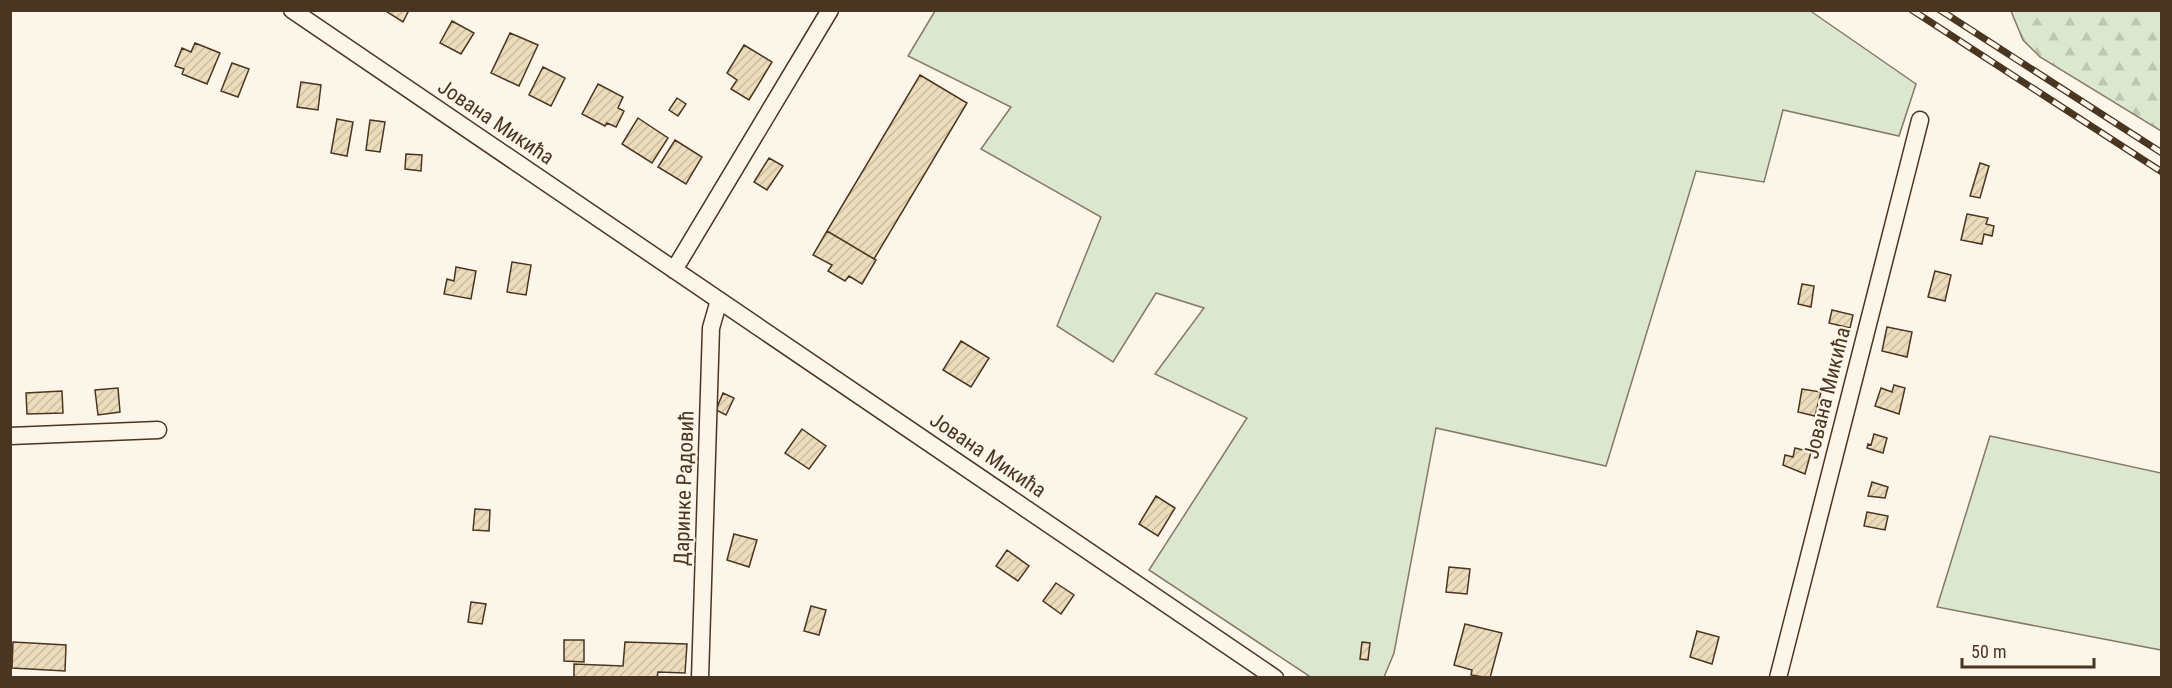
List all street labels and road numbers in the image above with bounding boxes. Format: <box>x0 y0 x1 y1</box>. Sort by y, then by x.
street label: Јована Микића <box>433 74 559 170</box>
street label: Јована Микића <box>1799 325 1855 461</box>
street label: Јована Микића <box>925 407 1051 503</box>
street label: Даринке Радовић <box>669 410 699 566</box>

